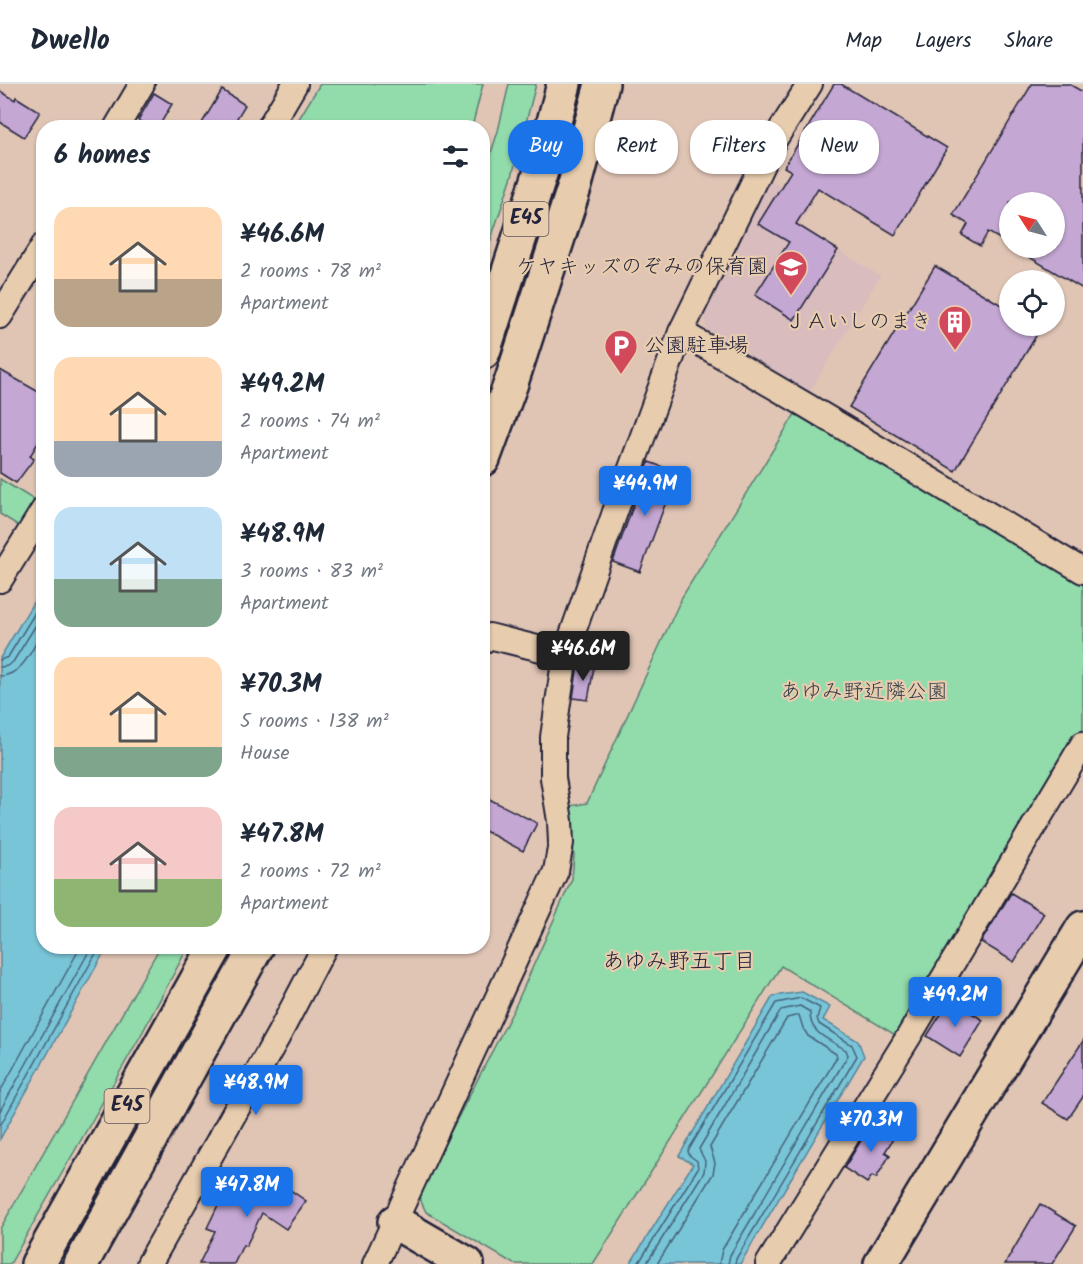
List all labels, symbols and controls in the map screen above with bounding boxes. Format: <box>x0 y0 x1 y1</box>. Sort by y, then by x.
text: Dwello <box>30 19 110 64</box>
text: Map <box>845 25 882 58</box>
text: Layers <box>915 25 971 58</box>
text: Share <box>1004 25 1053 58</box>
chip: Buy <box>508 120 583 174</box>
chip: Rent <box>595 120 678 174</box>
chip: Filters <box>690 120 787 174</box>
chip: New <box>799 120 879 174</box>
text: 6 homes <box>54 135 151 177</box>
icon: filters <box>439 140 472 173</box>
north arrow <box>999 192 1065 258</box>
map controls <box>999 192 1065 336</box>
road number: E45 <box>504 202 548 236</box>
text: ¥46.6M <box>240 214 324 256</box>
icon: home <box>102 231 174 303</box>
school or university icon: ケヤキッズのぞみの保育園 <box>773 249 809 296</box>
place label: ケヤキッズのぞみの保育園 <box>516 251 768 284</box>
text: 2 rooms · 78 m² <box>240 256 381 288</box>
button: locate <box>999 270 1065 336</box>
text: Apartment <box>240 288 329 320</box>
building icon: ＪＡいしのまき <box>937 304 973 351</box>
place label: ＪＡいしのまき <box>785 306 932 339</box>
parking icon: 公園駐車場 <box>603 328 639 375</box>
place label: 公園駐車場 <box>644 330 749 363</box>
text: ¥49.2M <box>240 364 324 406</box>
icon: home <box>102 381 174 453</box>
text: 2 rooms · 74 m² <box>240 406 380 438</box>
text: Apartment <box>240 438 329 470</box>
pin: ¥44.9M <box>596 466 694 517</box>
text: ¥44.9M <box>613 469 677 501</box>
text: ¥48.9M <box>240 514 324 556</box>
icon: home <box>102 531 174 603</box>
text: 3 rooms · 83 m² <box>240 556 383 588</box>
text: Apartment <box>240 588 329 620</box>
pin: ¥46.6M <box>534 631 632 682</box>
text: ¥46.6M <box>551 634 615 666</box>
text: ¥70.3M <box>240 664 322 706</box>
park label: あゆみ野近隣公園 <box>780 676 948 709</box>
icon: home <box>102 681 174 753</box>
text: 5 rooms · 138 m² <box>240 706 389 738</box>
text: House <box>240 738 290 770</box>
text: ¥47.8M <box>240 814 324 856</box>
icon: home <box>102 831 174 903</box>
text: 2 rooms · 72 m² <box>240 856 381 888</box>
text: Apartment <box>240 888 329 920</box>
district label: あゆみ野五丁目 <box>602 945 756 980</box>
pin: ¥49.2M <box>906 977 1004 1028</box>
text: ¥49.2M <box>923 980 987 1012</box>
pin: ¥48.9M <box>207 1065 305 1116</box>
text: ¥48.9M <box>224 1068 288 1100</box>
road number: E45 <box>104 1089 150 1123</box>
pin: ¥70.3M <box>822 1102 920 1153</box>
text: ¥70.3M <box>840 1105 902 1137</box>
pin: ¥47.8M <box>198 1167 296 1218</box>
text: ¥47.8M <box>215 1170 279 1202</box>

